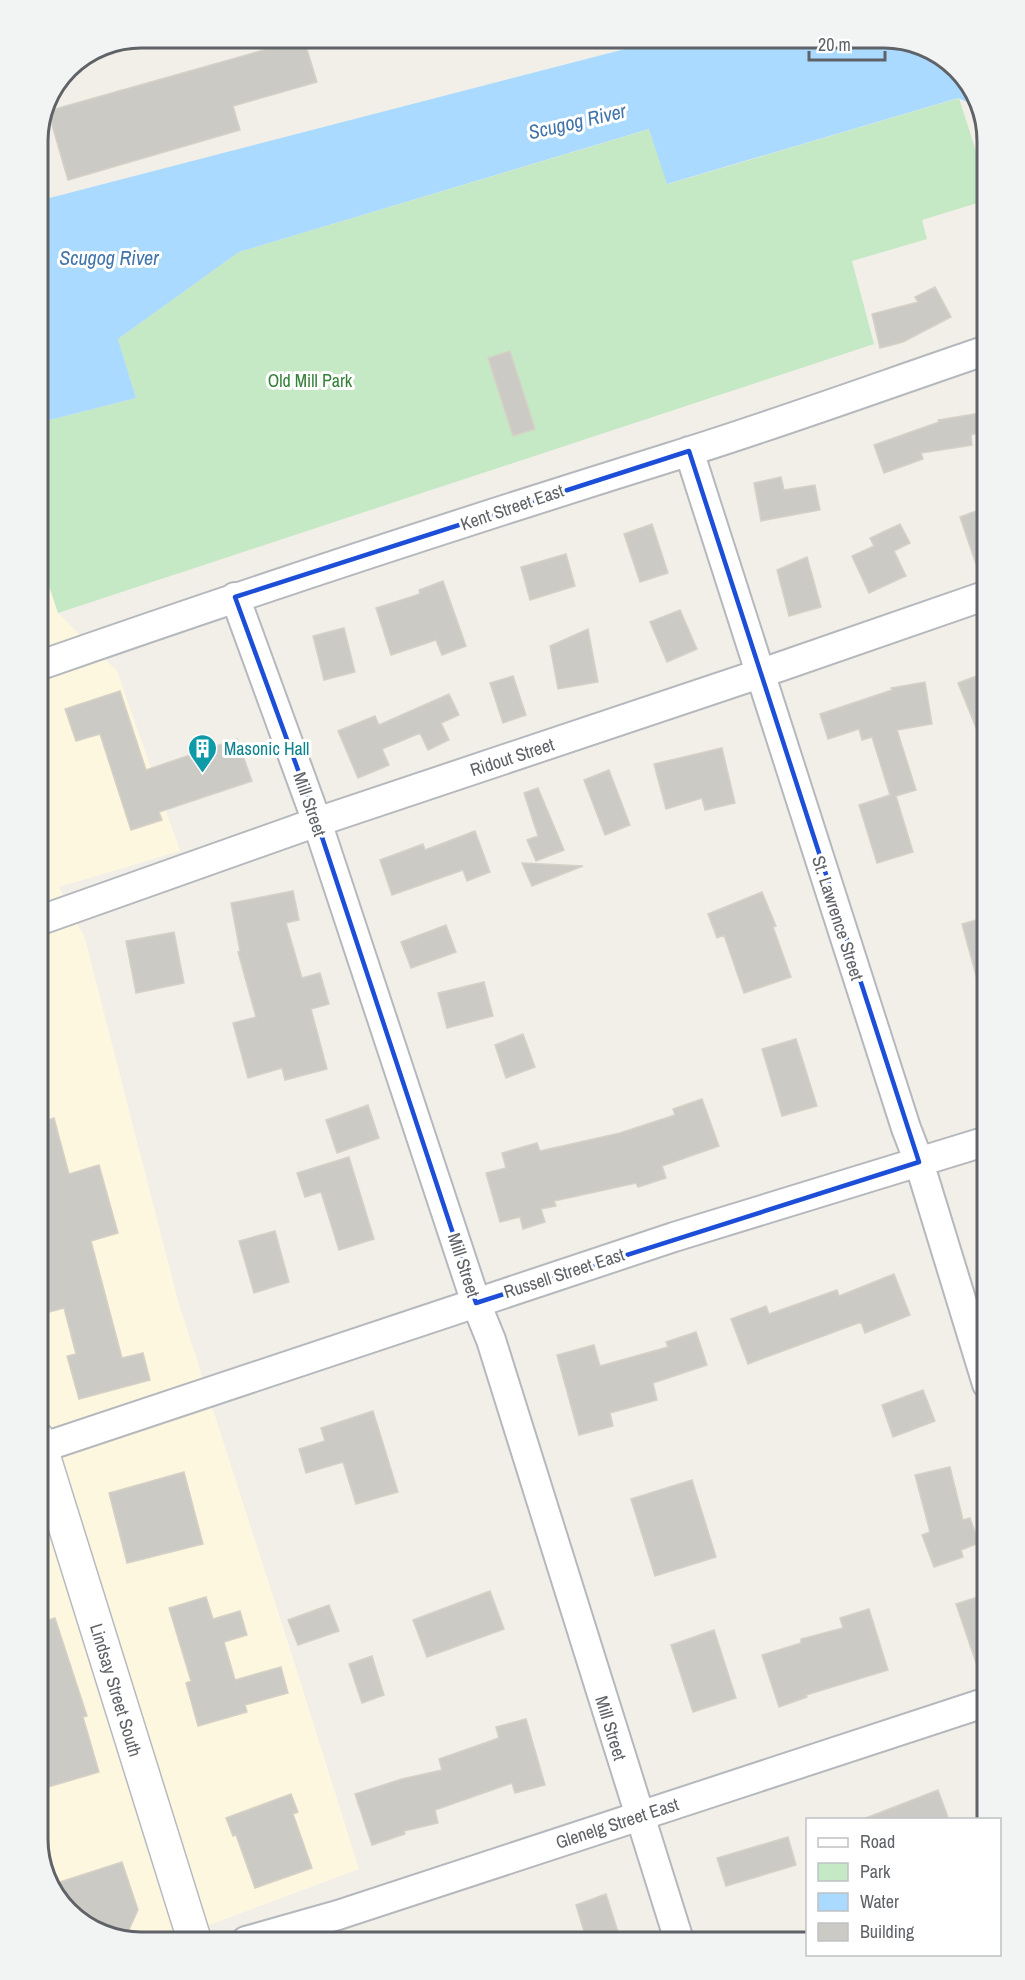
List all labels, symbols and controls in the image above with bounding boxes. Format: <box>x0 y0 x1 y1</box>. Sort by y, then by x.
scale bar <box>809 24 886 62</box>
text: 20 m <box>818 32 851 57</box>
water label: Scugog River <box>526 97 629 145</box>
water label: Scugog River <box>59 244 159 271</box>
park label: Old Mill Park <box>268 368 353 393</box>
street label: Kent Street East <box>457 478 567 536</box>
building icon: Masonic Hall <box>187 732 219 774</box>
street label: Ridout Street <box>467 732 557 782</box>
place label: Masonic Hall <box>224 736 309 761</box>
street label: Mill Street <box>287 769 333 839</box>
street label: St. Lawrence Street <box>806 852 870 984</box>
street label: Mill Street <box>442 1230 486 1300</box>
street label: Russell Street East <box>500 1242 628 1304</box>
street label: Lindsay Street South <box>84 1620 148 1760</box>
street label: Mill Street <box>589 1693 633 1763</box>
street label: Glenelg Street East <box>552 1791 682 1855</box>
legend <box>806 1818 1001 1956</box>
text: Road <box>860 1829 895 1854</box>
text: Park <box>860 1859 891 1884</box>
text: Water <box>860 1889 899 1914</box>
text: Building <box>860 1919 915 1944</box>

